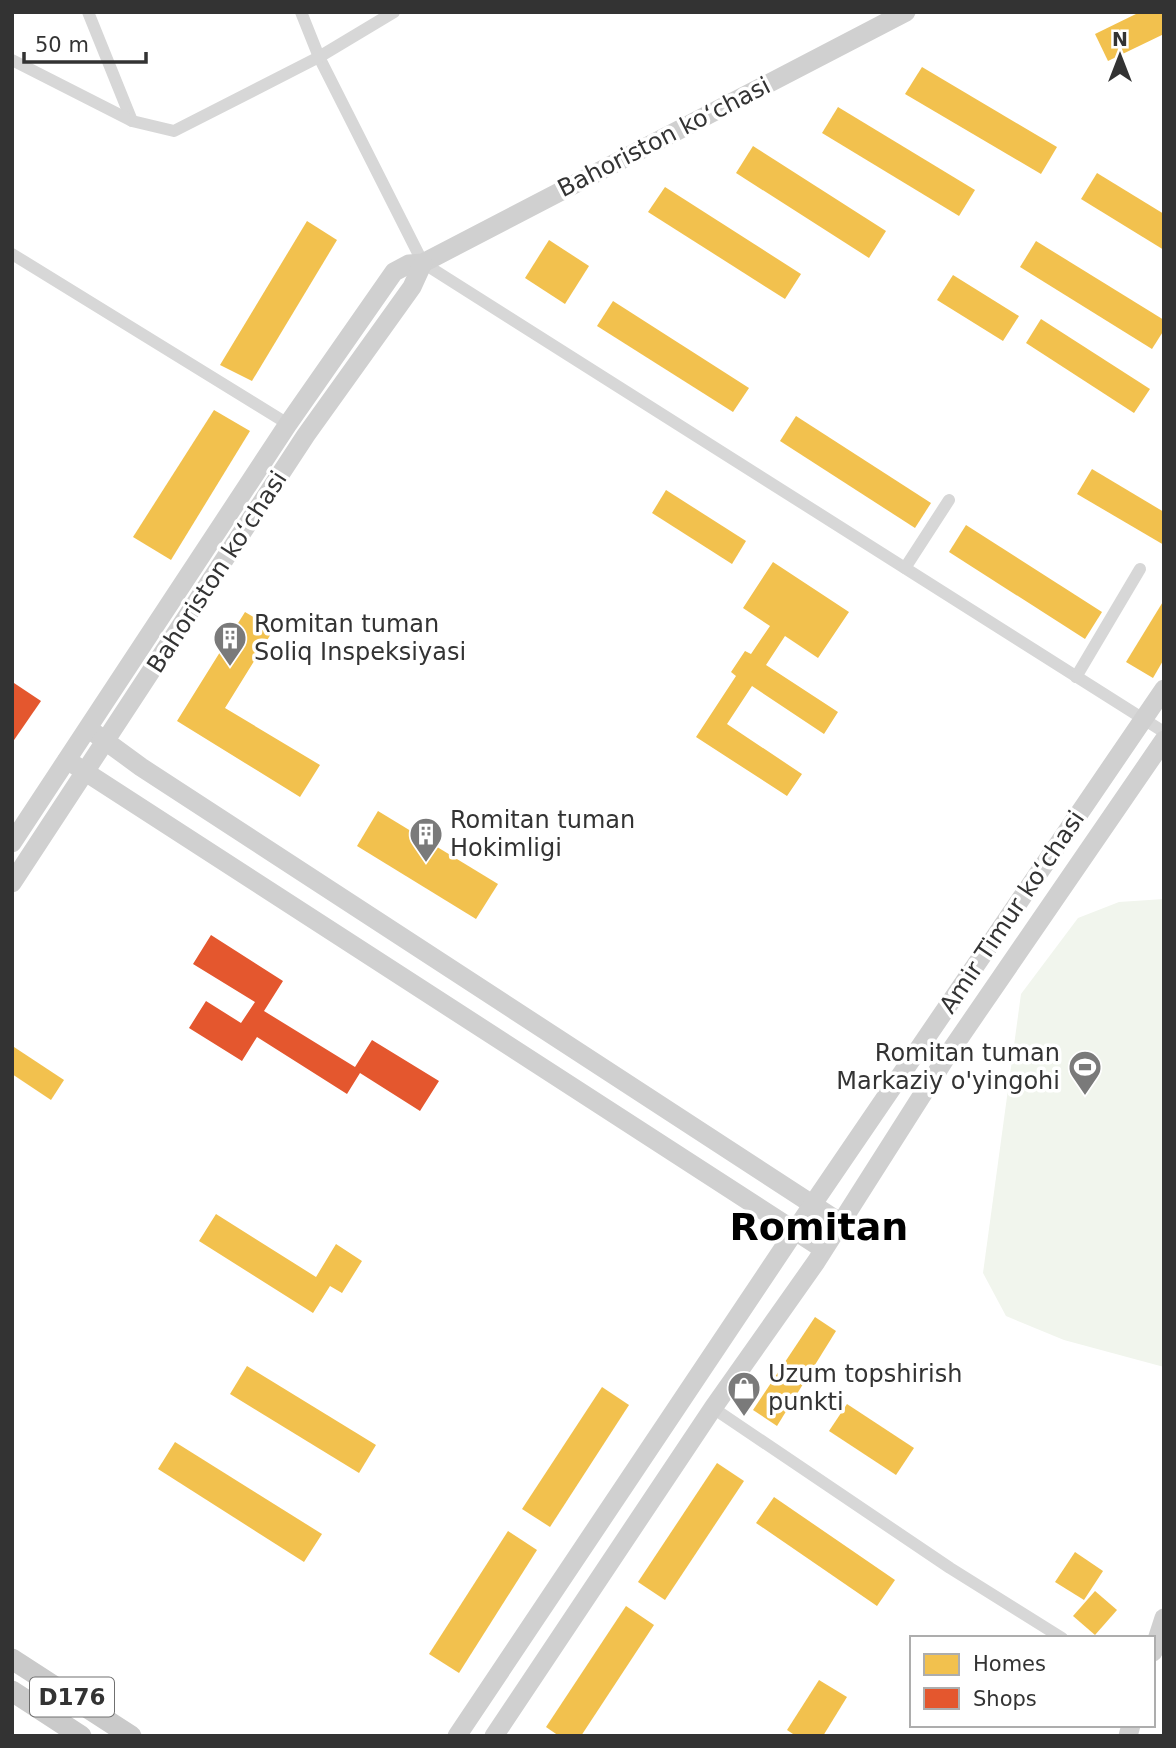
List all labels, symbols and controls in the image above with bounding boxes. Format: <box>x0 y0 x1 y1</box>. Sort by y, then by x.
scale bar <box>24 21 147 65</box>
north arrow <box>1085 21 1155 91</box>
text: N <box>1112 28 1128 50</box>
text: 50 m <box>35 33 89 57</box>
street label: Bahoriston ko‘chasi <box>553 71 775 203</box>
street label: Bahoriston ko‘chasi <box>141 466 293 678</box>
place label: Romitan tuman Soliq Inspeksiyasi <box>254 610 466 666</box>
building icon: Romitan tuman Soliq Inspeksiyasi <box>211 619 249 668</box>
street label: Amir Timur ko‘chasi <box>934 805 1090 1019</box>
place label: Romitan tuman Hokimligi <box>450 806 635 862</box>
building icon: Romitan tuman Hokimligi <box>407 815 445 864</box>
place label: Romitan tuman Markaziy o'yingohi <box>836 1039 1060 1095</box>
sports icon: Romitan tuman Markaziy o'yingohi <box>1066 1048 1104 1097</box>
district label: Romitan <box>730 1205 908 1249</box>
place label: Uzum topshirish punkti <box>768 1360 962 1416</box>
shop icon: Uzum topshirish punkti <box>725 1369 763 1418</box>
legend <box>910 1636 1155 1727</box>
text: Homes <box>973 1652 1046 1676</box>
road number: D176 <box>30 1678 114 1716</box>
text: Shops <box>973 1687 1037 1711</box>

